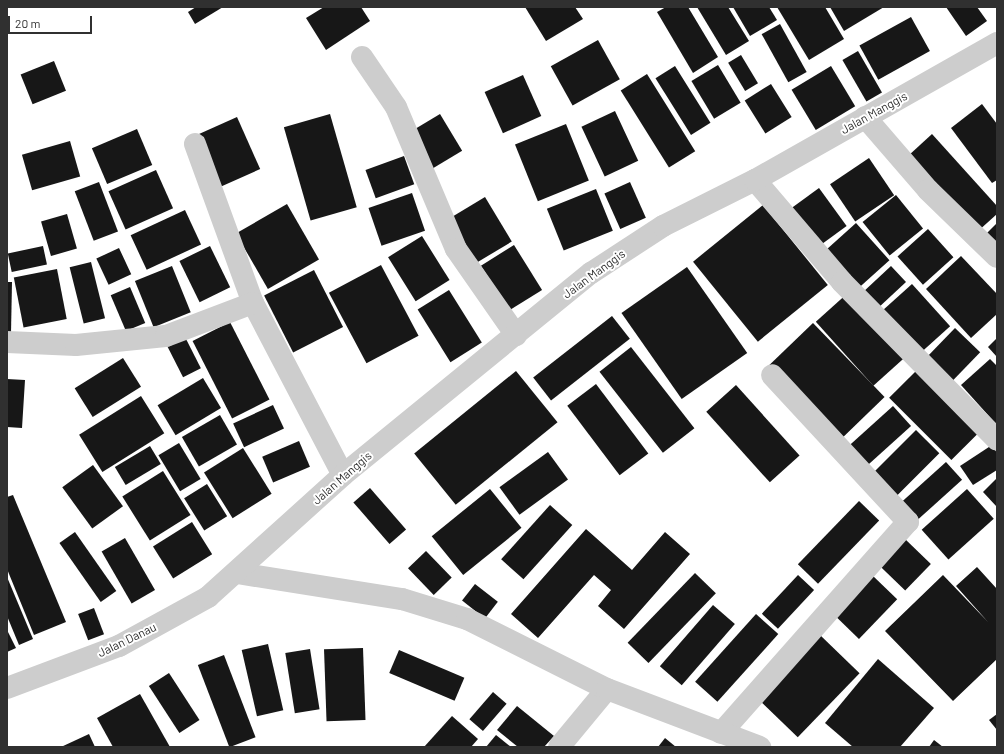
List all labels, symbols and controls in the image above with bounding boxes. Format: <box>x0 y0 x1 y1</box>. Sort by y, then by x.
scale bar <box>10 8 94 34</box>
text: 20 m <box>15 16 41 30</box>
street label: Jalan Manggis <box>838 89 910 137</box>
street label: Jalan Manggis <box>560 247 628 301</box>
street label: Jalan Manggis <box>309 448 375 508</box>
street label: Jalan Danau <box>95 620 159 660</box>

